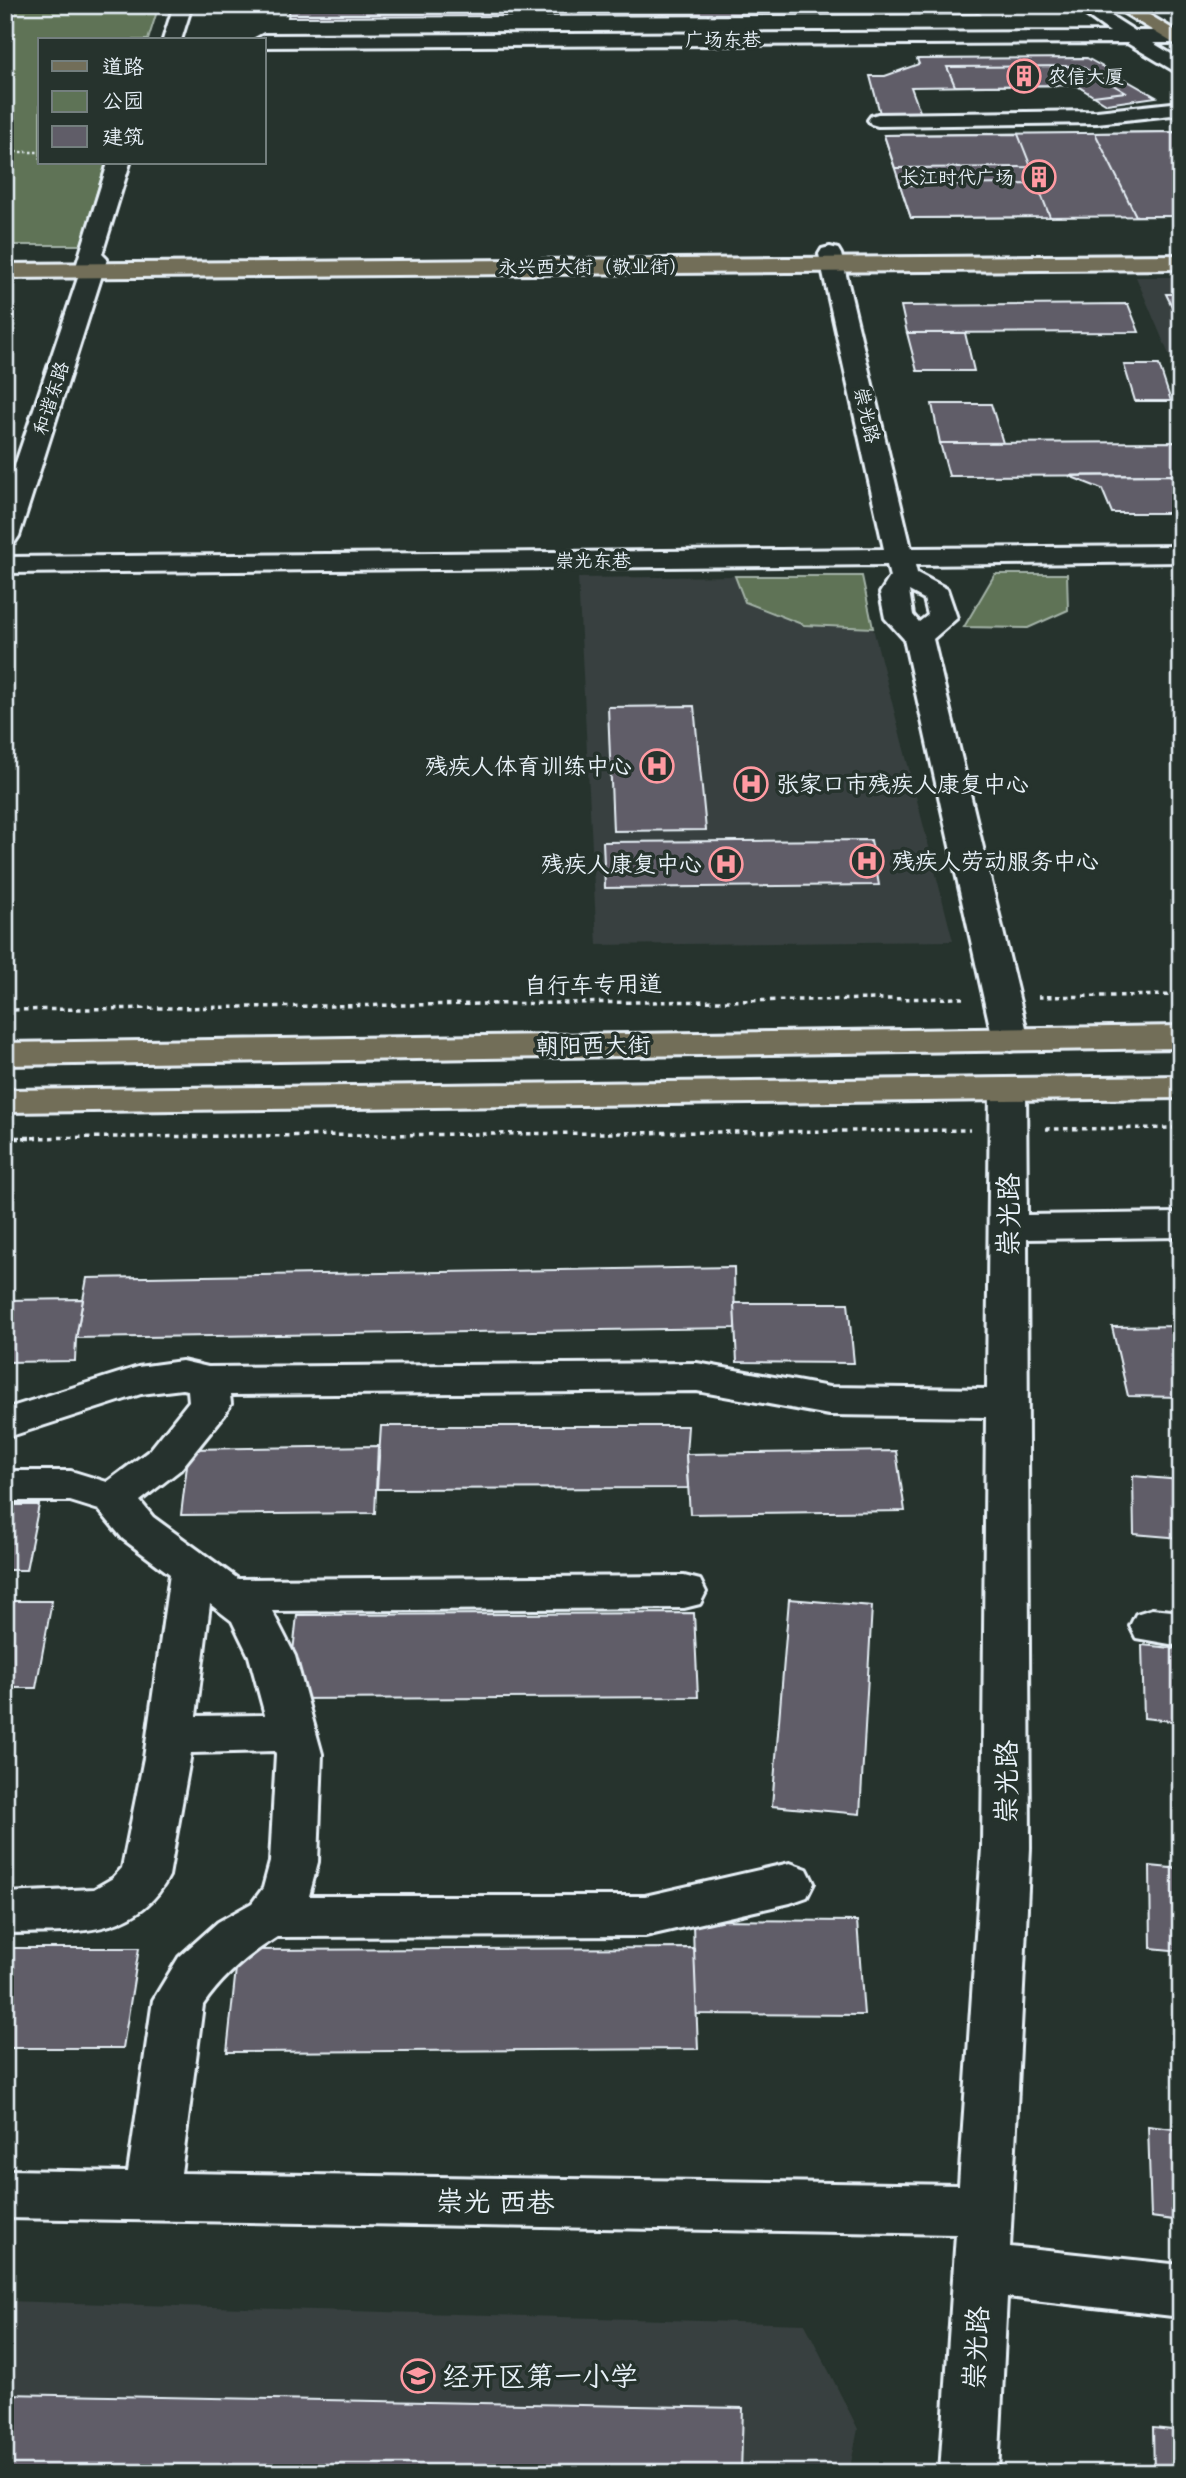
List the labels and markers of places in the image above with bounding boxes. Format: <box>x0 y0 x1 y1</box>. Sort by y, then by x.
building icon: 农信大厦 <box>1005 57 1043 95</box>
place label: 农信大厦 <box>1048 60 1124 93</box>
building icon: 长江时代广场 <box>1020 158 1058 196</box>
place label: 长江时代广场 <box>900 161 1014 194</box>
place label: 残疾人体育训练中心 <box>425 746 632 787</box>
hospital icon: 残疾人体育训练中心 <box>638 747 676 785</box>
place label: 张家口市残疾人康复中心 <box>776 764 1029 805</box>
hospital icon: 张家口市残疾人康复中心 <box>732 765 770 803</box>
place label: 残疾人劳动服务中心 <box>892 841 1099 882</box>
hospital icon: 残疾人劳动服务中心 <box>848 842 886 880</box>
place label: 残疾人康复中心 <box>541 844 702 885</box>
hospital icon: 残疾人康复中心 <box>707 845 745 883</box>
place label: 经开区第一小学 <box>442 2352 638 2401</box>
school or university icon: 经开区第一小学 <box>399 2357 437 2395</box>

